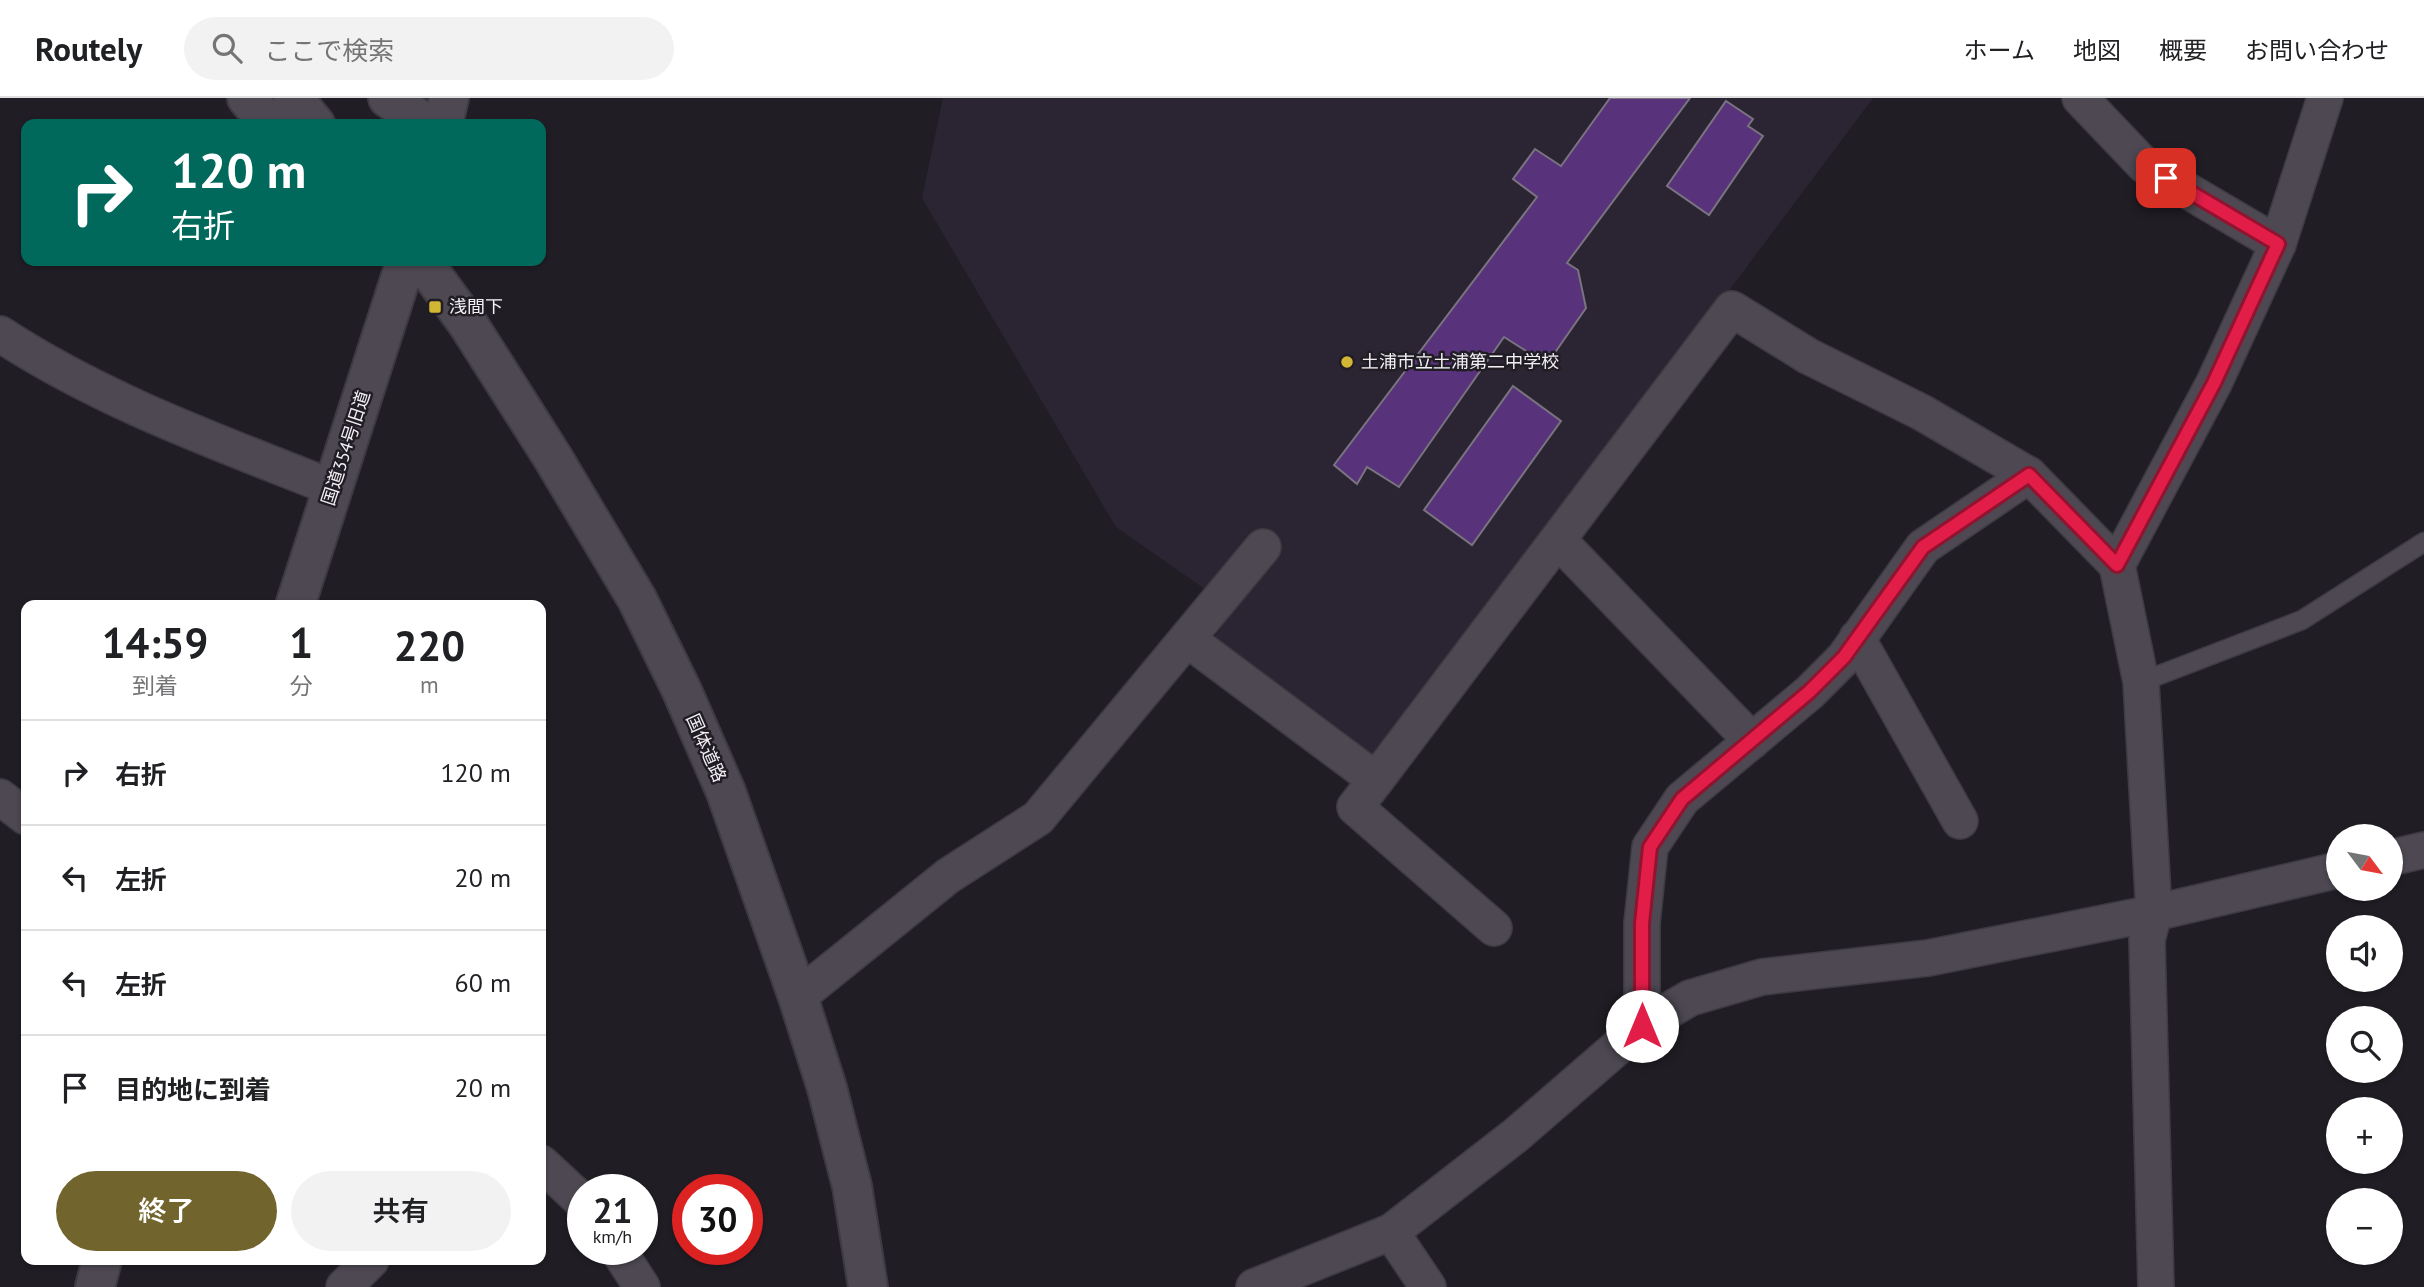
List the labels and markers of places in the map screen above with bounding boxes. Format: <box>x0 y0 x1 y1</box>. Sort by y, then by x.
pin <box>2136 148 2196 208</box>
place label: 浅間下 <box>449 295 503 318</box>
marker: 浅間下 <box>427 299 443 315</box>
place label: 土浦市立土浦第二中学校 <box>1361 350 1559 373</box>
marker: 土浦市立土浦第二中学校 <box>1339 354 1355 370</box>

